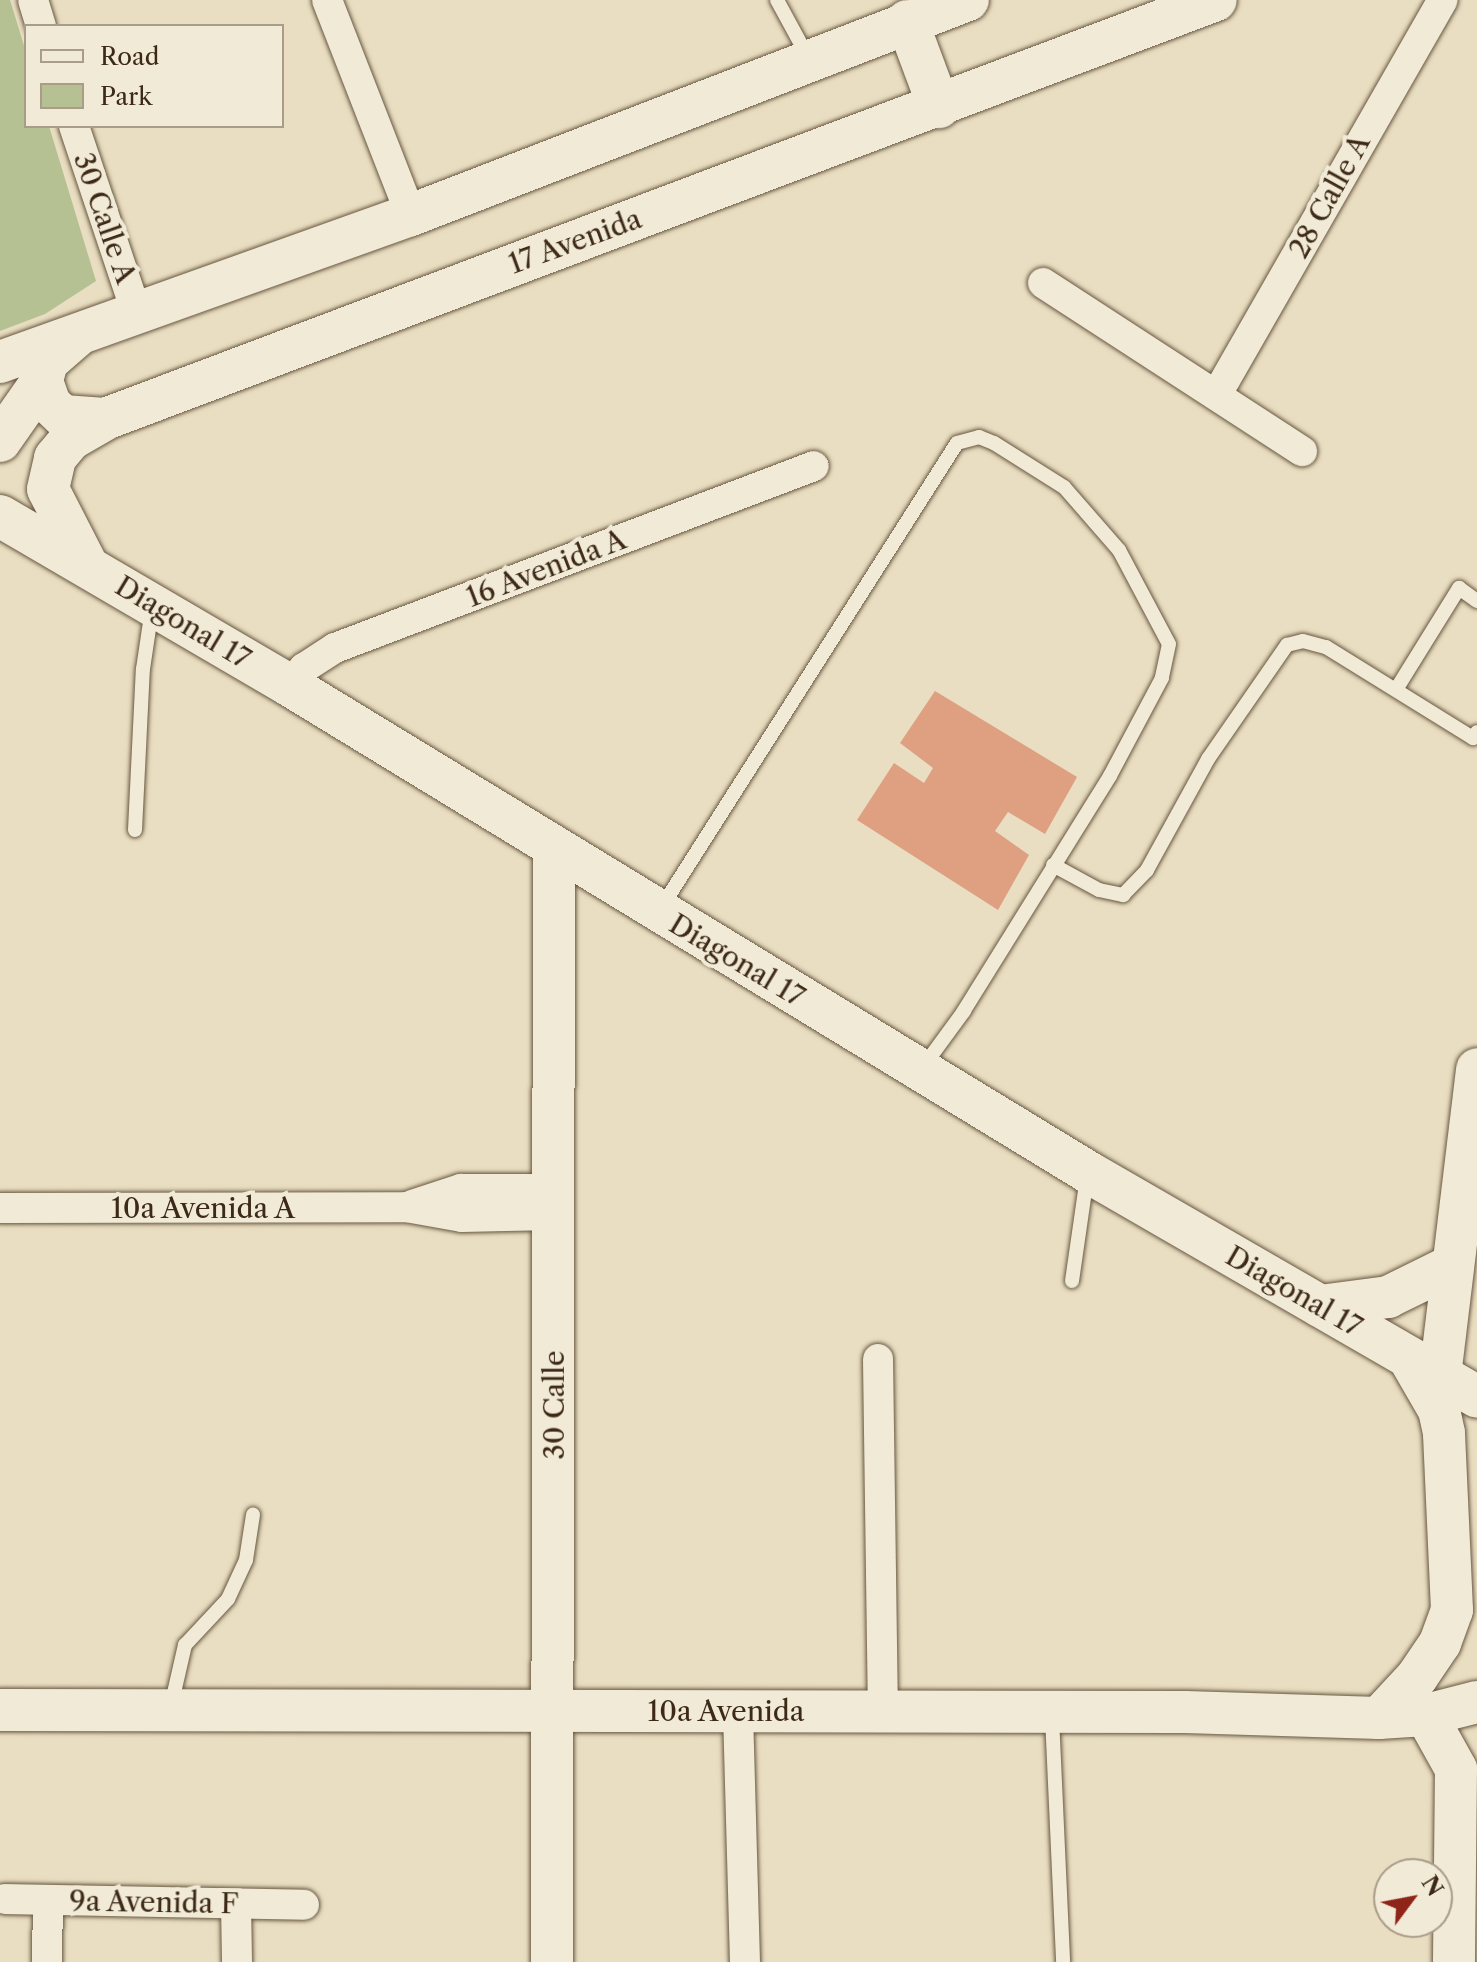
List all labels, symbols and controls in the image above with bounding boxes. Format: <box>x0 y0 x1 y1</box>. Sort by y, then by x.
legend <box>24 24 284 128</box>
text: Road <box>100 42 159 71</box>
text: Park <box>100 82 152 111</box>
street label: 28 Calle A <box>1281 128 1377 264</box>
street label: 30 Calle A <box>67 148 143 288</box>
street label: 17 Avenida <box>503 201 647 281</box>
street label: 16 Avenida A <box>460 522 632 614</box>
street label: Diagonal 17 <box>109 569 257 675</box>
street label: Diagonal 17 <box>663 907 811 1013</box>
street label: 10a Avenida A <box>110 1191 296 1225</box>
street label: Diagonal 17 <box>1220 1239 1368 1343</box>
street label: 30 Calle <box>537 1350 571 1460</box>
street label: 10a Avenida <box>647 1694 805 1728</box>
north arrow <box>1373 1858 1453 1938</box>
text: N <box>1416 1871 1449 1901</box>
street label: 9a Avenida F <box>68 1884 240 1920</box>

